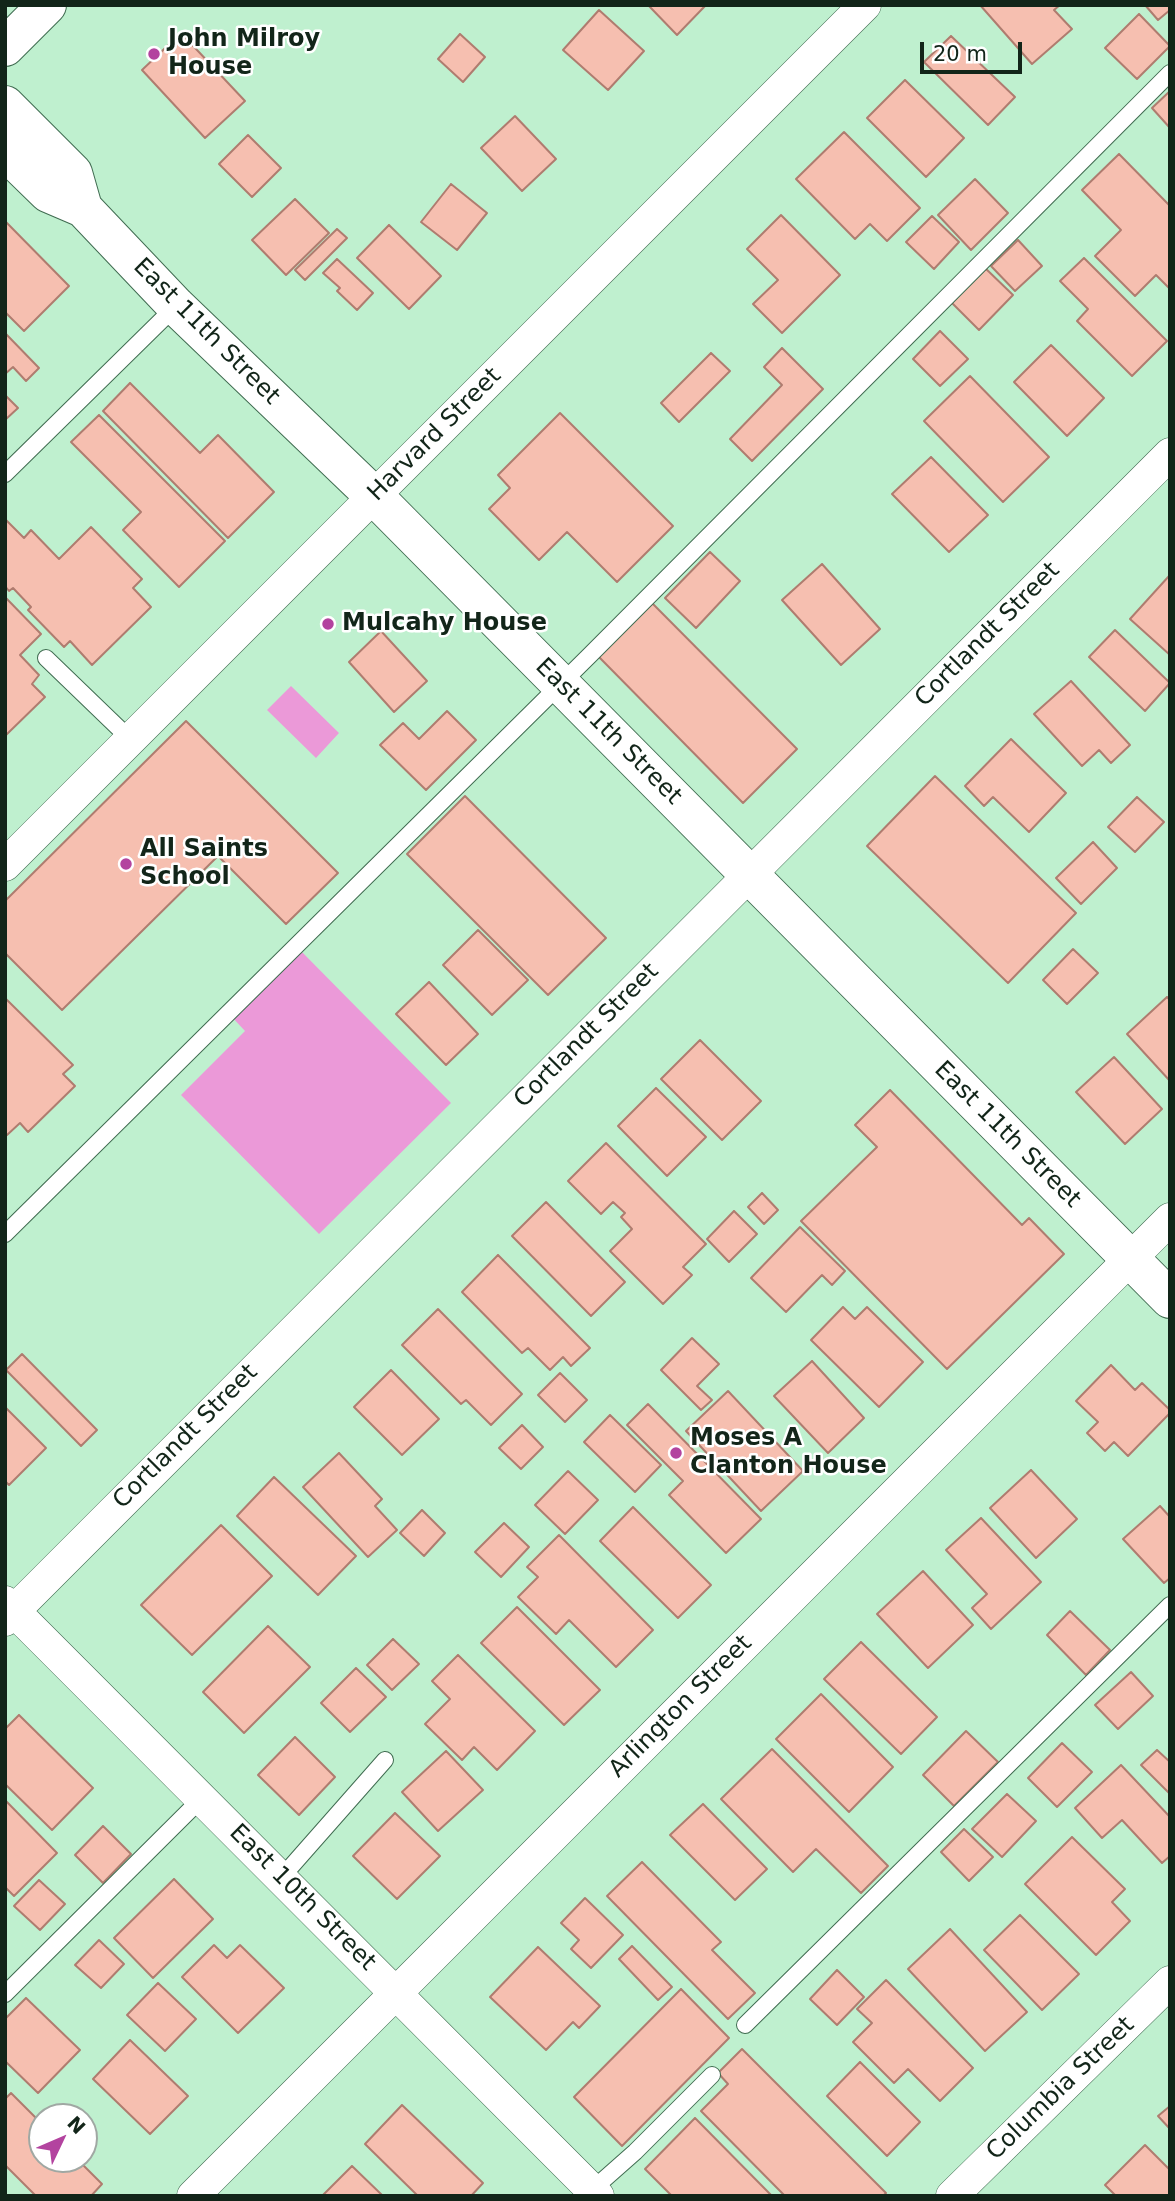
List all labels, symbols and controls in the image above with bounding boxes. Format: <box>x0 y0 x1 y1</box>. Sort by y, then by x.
place label: John Milroy House <box>168 26 320 82</box>
scale bar <box>923 28 1024 72</box>
text: 20 m <box>933 42 987 66</box>
marker: John Milroy House <box>146 46 162 62</box>
street label: East 11th Street <box>127 253 285 411</box>
street label: Harvard Street <box>362 362 508 508</box>
street label: Cortlandt Street <box>910 557 1066 713</box>
place label: Mulcahy House <box>342 610 547 638</box>
marker: Mulcahy House <box>320 616 336 632</box>
street label: East 11th Street <box>529 653 687 811</box>
place label: All Saints School <box>140 836 268 892</box>
marker: All Saints School <box>118 856 134 872</box>
street label: Cortlandt Street <box>509 958 665 1114</box>
street label: East 11th Street <box>928 1056 1086 1214</box>
street label: Cortlandt Street <box>108 1359 264 1515</box>
place label: Moses A Clanton House <box>690 1425 887 1481</box>
marker: Moses A Clanton House <box>668 1445 684 1461</box>
street label: Arlington Street <box>604 1630 758 1784</box>
street label: East 10th Street <box>223 1819 381 1977</box>
street label: Columbia Street <box>981 2011 1141 2167</box>
north arrow <box>28 2103 98 2173</box>
text: N <box>63 2111 90 2138</box>

